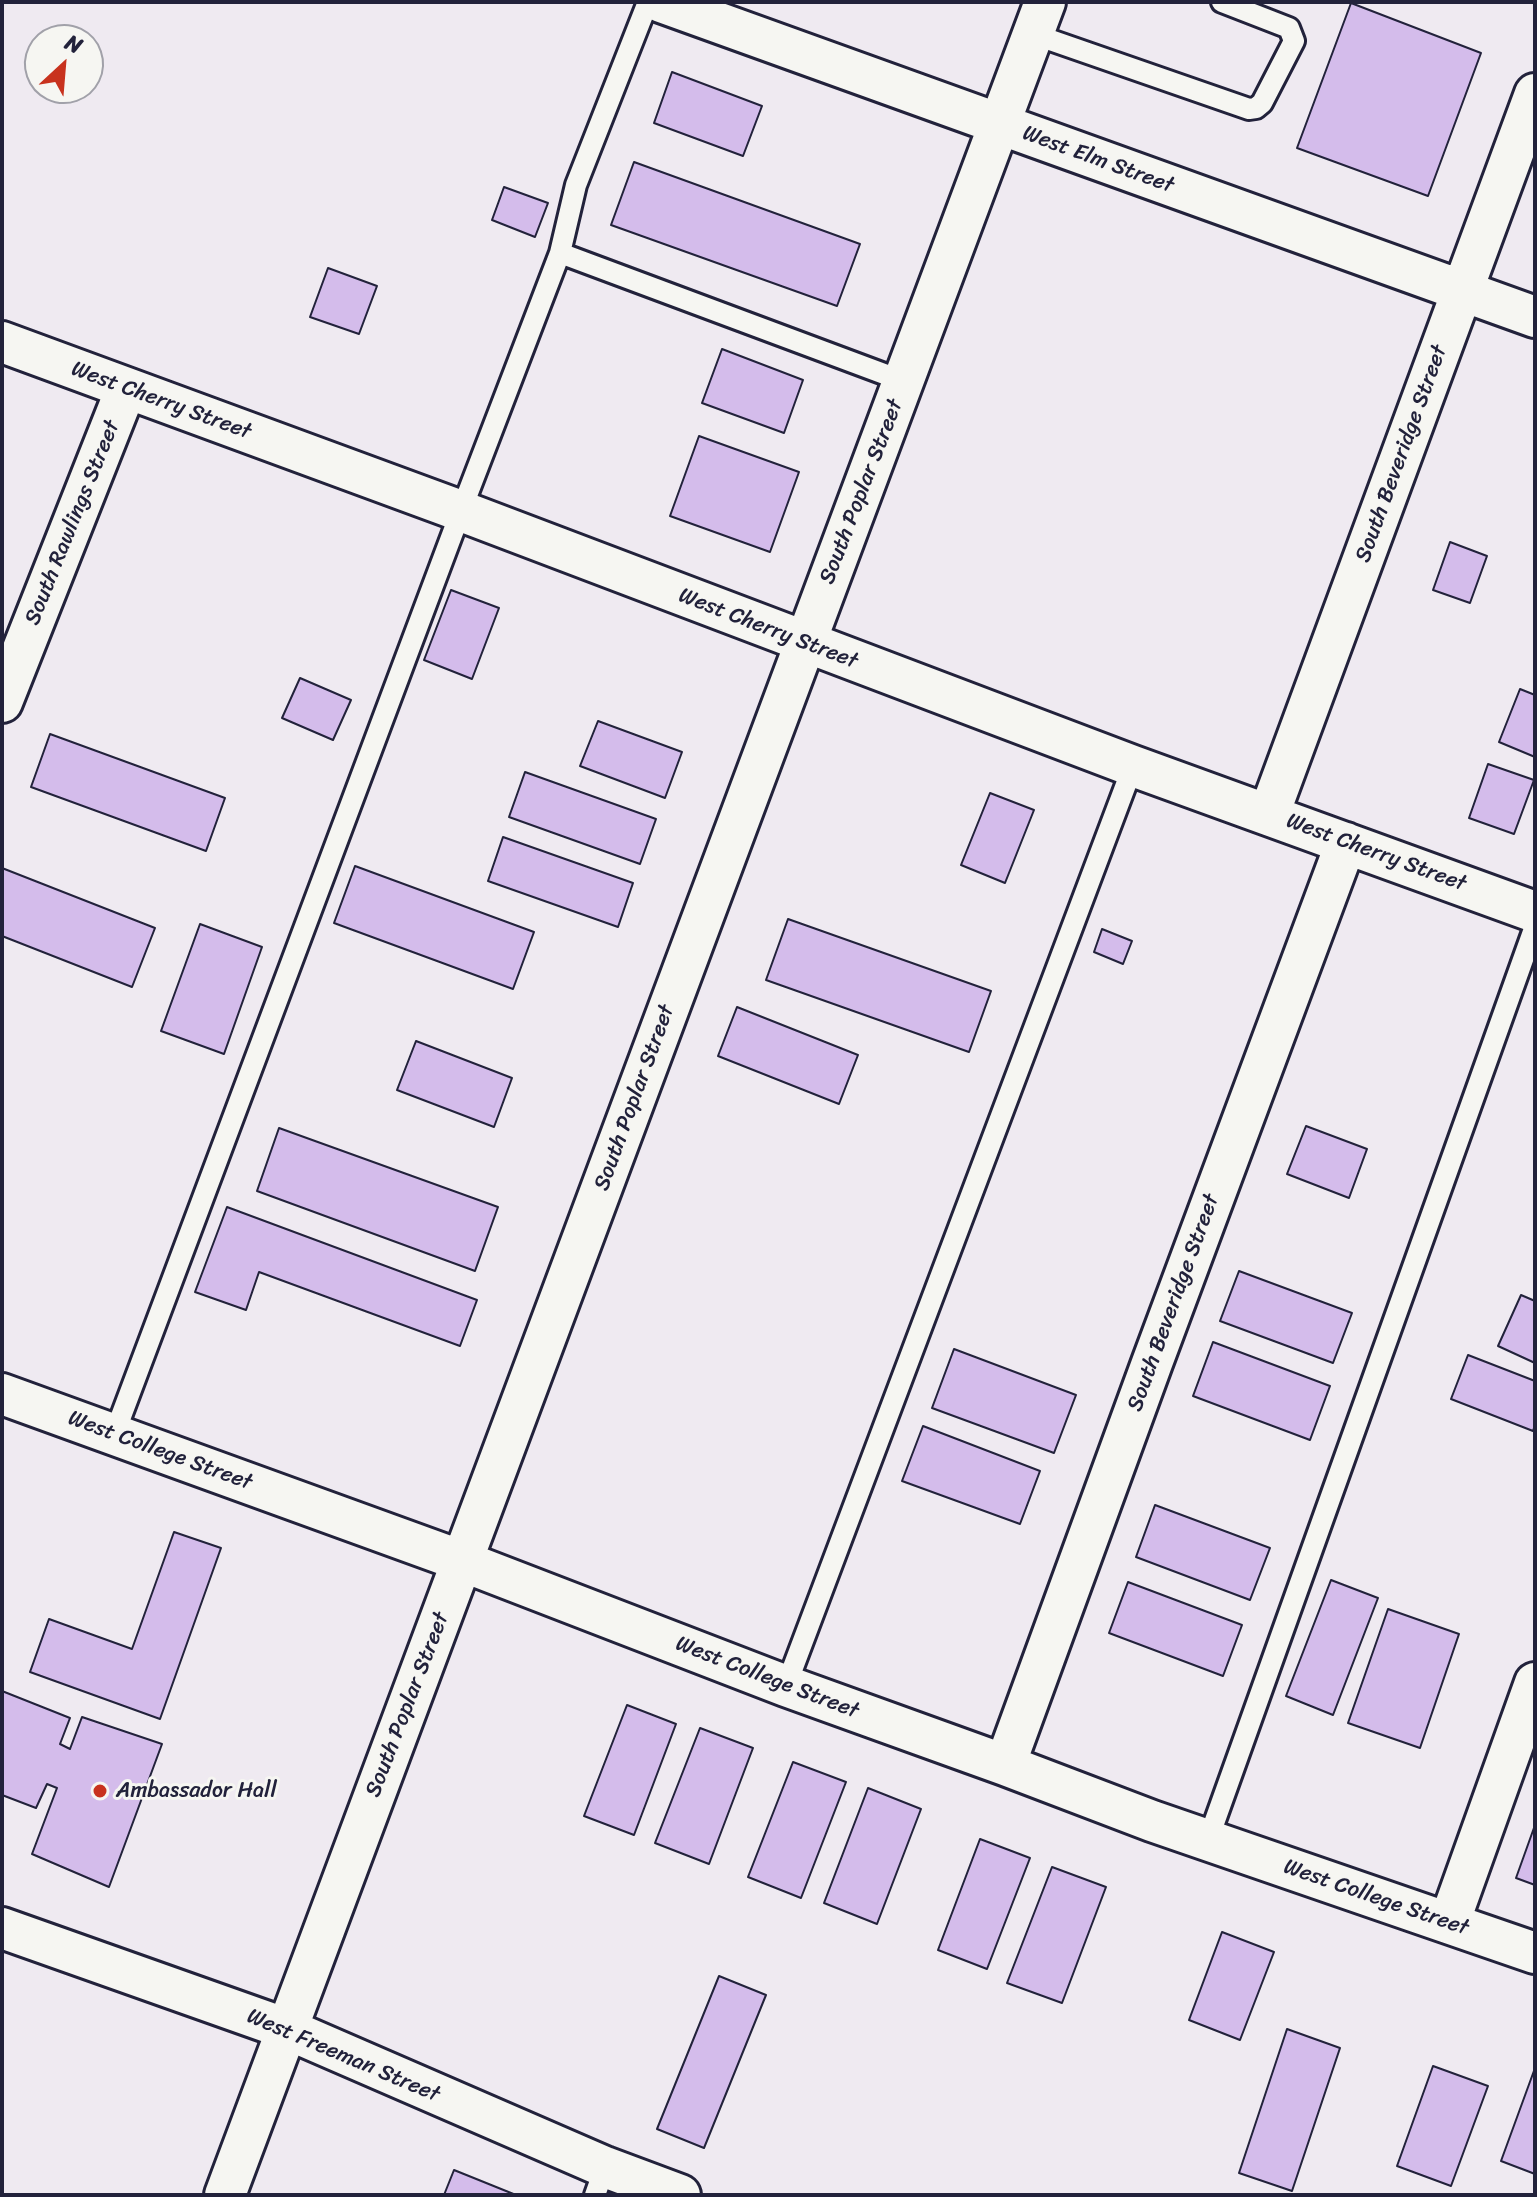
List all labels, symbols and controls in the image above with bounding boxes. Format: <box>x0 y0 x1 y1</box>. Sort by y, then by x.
text: N <box>58 23 89 65</box>
north arrow <box>24 24 104 104</box>
street label: West Elm Street <box>1019 120 1177 200</box>
street label: South Beveridge Street <box>1350 342 1454 566</box>
street label: West Cherry Street <box>67 356 255 446</box>
street label: South Poplar Street <box>815 396 909 588</box>
street label: South Rawlings Street <box>20 417 126 629</box>
street label: West Cherry Street <box>675 583 861 675</box>
street label: West Cherry Street <box>1282 808 1470 898</box>
street label: South Poplar Street <box>589 1001 681 1195</box>
street label: South Beveridge Street <box>1122 1191 1226 1415</box>
street label: West College Street <box>64 1405 256 1497</box>
street label: South Poplar Street <box>361 1609 455 1801</box>
street label: West College Street <box>672 1631 862 1725</box>
place label: Ambassador Hall <box>116 1778 277 1804</box>
marker: Ambassador Hall <box>91 1782 109 1800</box>
street label: West College Street <box>1280 1854 1472 1942</box>
street label: West Freeman Street <box>243 2003 443 2109</box>

